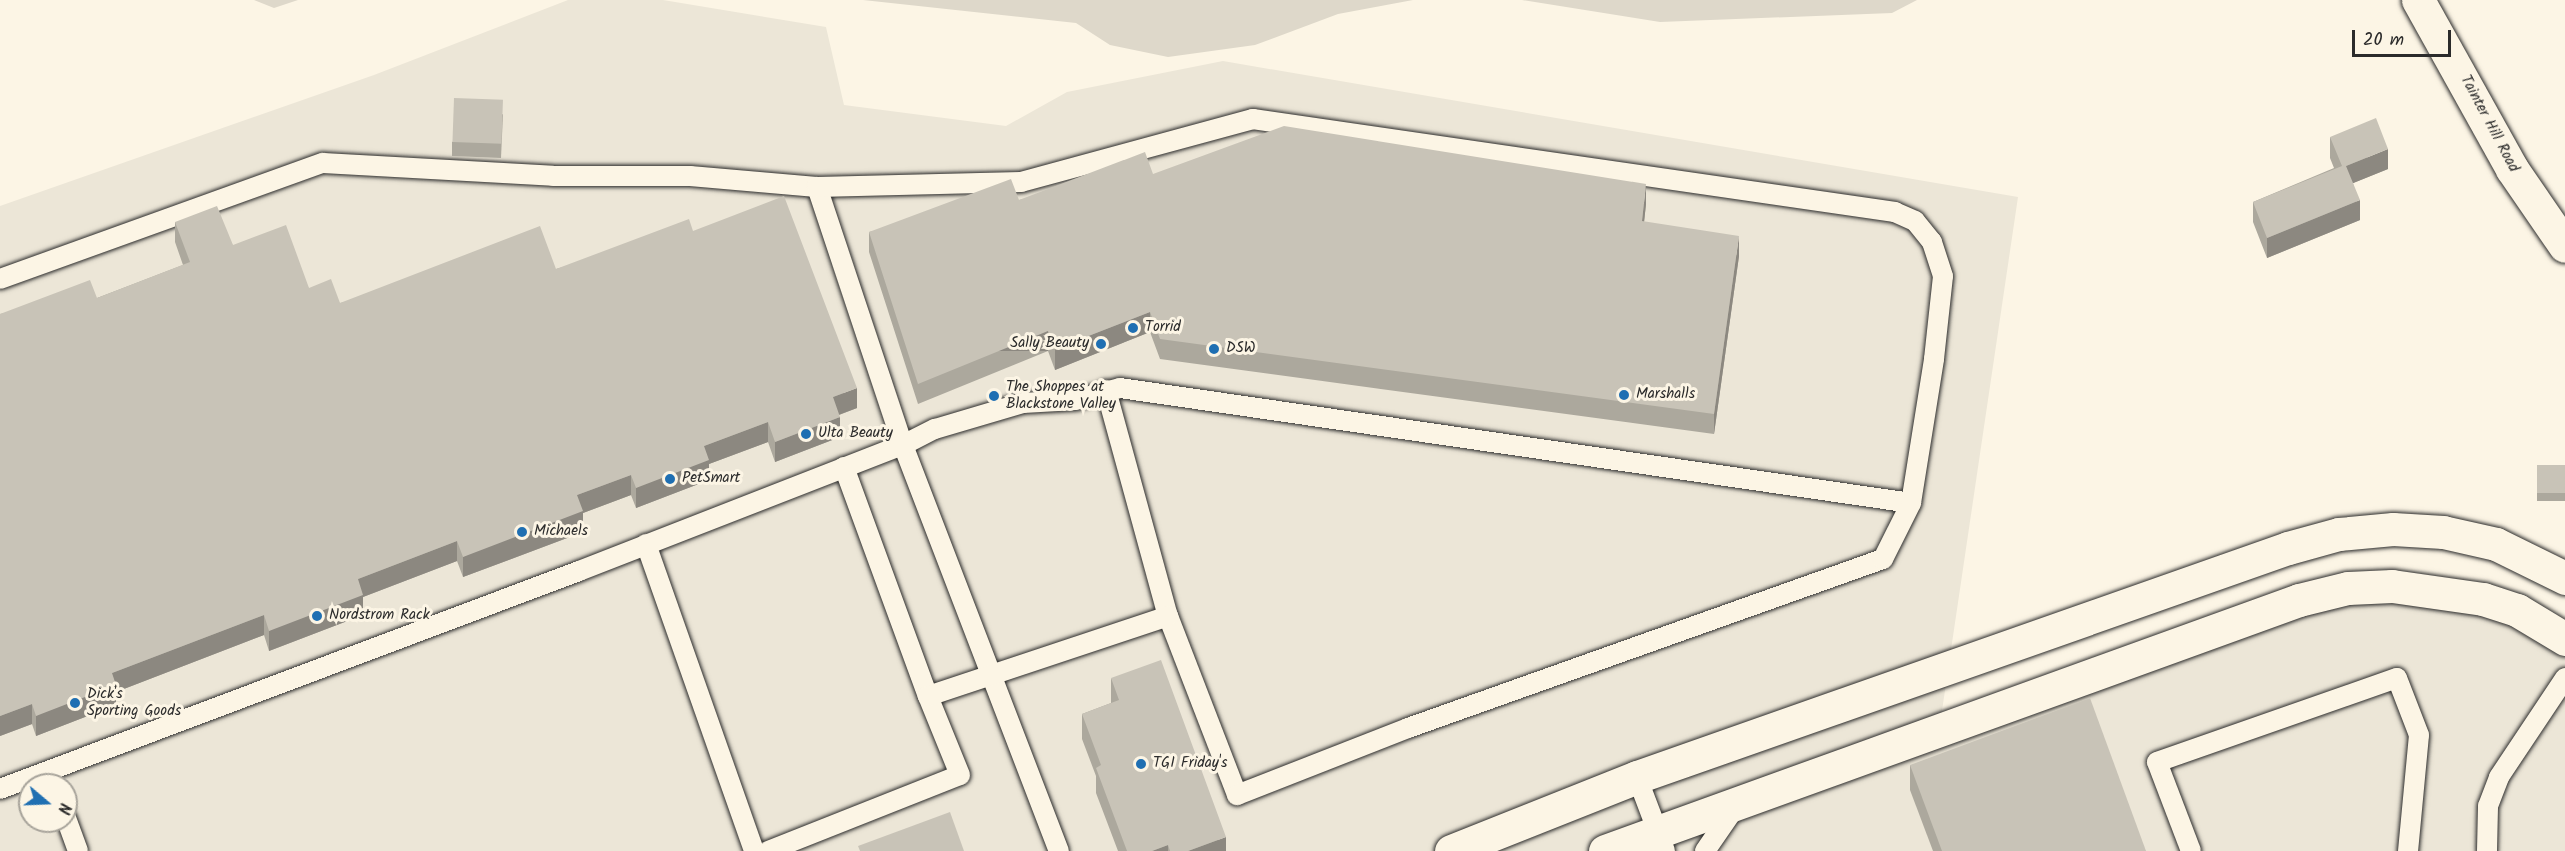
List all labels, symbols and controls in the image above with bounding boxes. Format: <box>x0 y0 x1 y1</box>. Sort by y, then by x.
scale bar <box>2355 18 2454 56</box>
text: 20 m <box>2363 26 2404 55</box>
street label: Tainter Hill Road <box>2456 72 2522 176</box>
place label: Torrid <box>1145 319 1181 337</box>
marker: Torrid <box>1126 321 1140 335</box>
place label: Sally Beauty <box>1010 335 1089 353</box>
marker: Sally Beauty <box>1094 337 1108 351</box>
place label: DSW <box>1226 340 1255 358</box>
marker: DSW <box>1207 342 1221 356</box>
place label: The Shoppes at Blackstone Valley <box>1006 378 1116 413</box>
place label: Marshalls <box>1636 386 1695 404</box>
marker: Marshalls <box>1617 388 1631 402</box>
marker: The Shoppes at Blackstone Valley <box>987 389 1001 403</box>
place label: Ulta Beauty <box>818 425 893 443</box>
marker: Ulta Beauty <box>799 427 813 441</box>
place label: PetSmart <box>682 470 740 488</box>
marker: PetSmart <box>663 472 677 486</box>
place label: Michaels <box>534 523 588 541</box>
marker: Michaels <box>515 525 529 539</box>
place label: Nordstrom Rack <box>329 607 430 625</box>
marker: Nordstrom Rack <box>310 609 324 623</box>
place label: Dick's Sporting Goods <box>87 685 181 720</box>
marker: Dick's Sporting Goods <box>68 696 82 710</box>
place label: TGI Friday's <box>1153 755 1227 773</box>
marker: TGI Friday's <box>1134 757 1148 771</box>
north arrow <box>18 773 78 833</box>
text: N <box>50 800 77 817</box>

